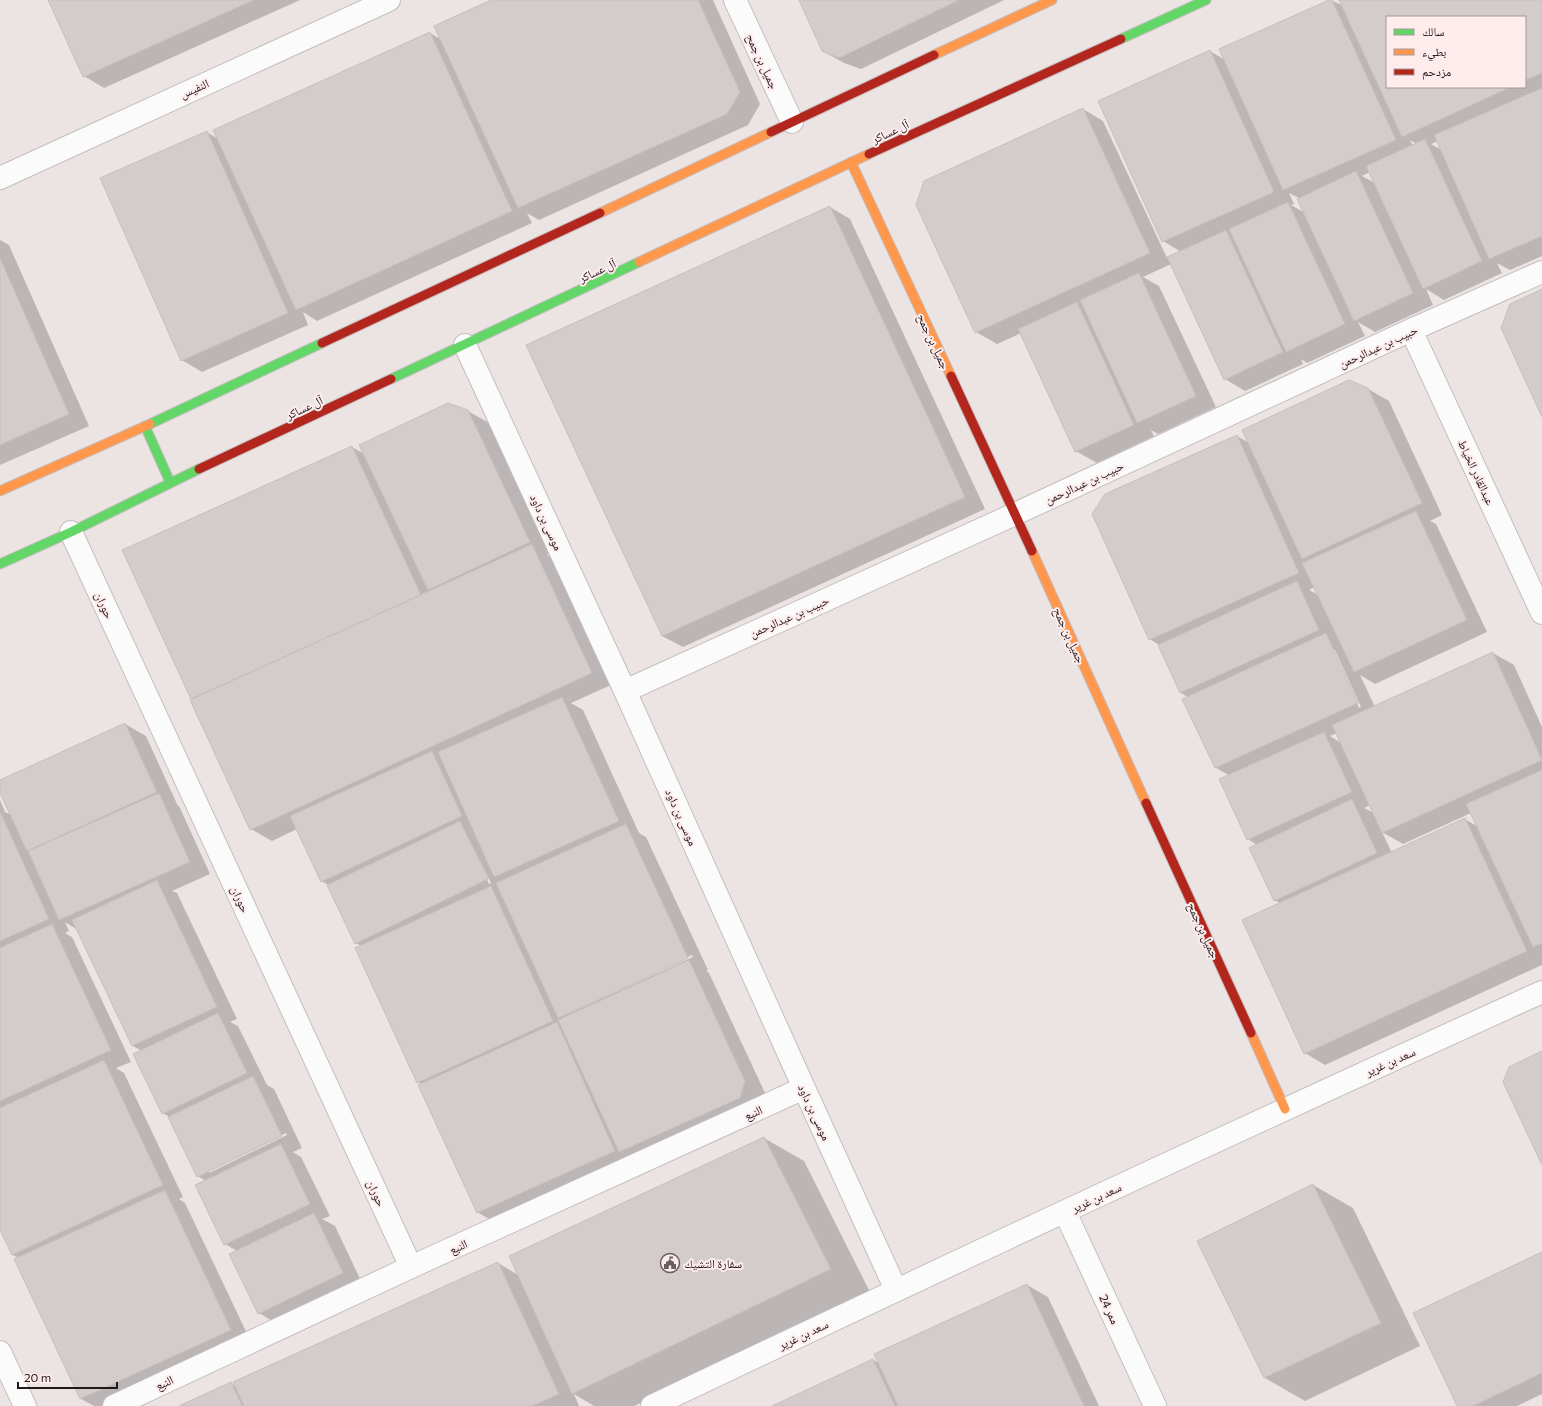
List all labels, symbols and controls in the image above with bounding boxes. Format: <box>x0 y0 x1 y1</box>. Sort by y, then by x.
legend <box>1386 16 1526 88</box>
text: سالك <box>1422 24 1444 38</box>
street label: جميل بن جمح <box>743 31 782 92</box>
text: بطيء <box>1422 44 1446 62</box>
text: مزدحم <box>1422 64 1451 80</box>
street label: النفيس <box>177 75 211 102</box>
street label: آل عساكر <box>868 116 912 147</box>
street label: آل عساكر <box>575 255 619 286</box>
street label: جميل بن جمح <box>914 311 953 372</box>
street label: حبيب بن عبدالرحمن <box>1336 321 1421 372</box>
street label: آل عساكر <box>282 392 326 423</box>
street label: عبدالقادر الخياط <box>1455 437 1498 507</box>
street label: حبيب بن عبدالرحمن <box>1042 457 1127 508</box>
street label: موسى بن داود <box>527 492 566 553</box>
street label: حوران <box>92 589 117 621</box>
street label: حبيب بن عبدالرحمن <box>747 592 832 641</box>
street label: جميل بن جمح <box>1050 605 1089 666</box>
street label: موسى بن داود <box>662 786 701 848</box>
street label: حوران <box>228 883 253 915</box>
street label: جميل بن جمح <box>1184 900 1223 961</box>
street label: سعد بن غرير <box>1362 1044 1418 1080</box>
street label: موسى بن داود <box>795 1082 834 1143</box>
street label: النبع <box>742 1102 765 1123</box>
street label: حوران <box>364 1177 389 1209</box>
street label: سعد بن غرير <box>1068 1179 1124 1216</box>
street label: النبع <box>447 1236 470 1257</box>
public building icon: سفارة التشيك <box>659 1252 681 1274</box>
place label: سفارة التشيك <box>684 1256 742 1271</box>
street label: ممر 24 <box>1097 1292 1123 1326</box>
street label: سعد بن غرير <box>775 1316 831 1353</box>
scale bar <box>18 1364 117 1390</box>
text: 20 m <box>24 1370 51 1384</box>
street label: النبع <box>153 1372 176 1393</box>

